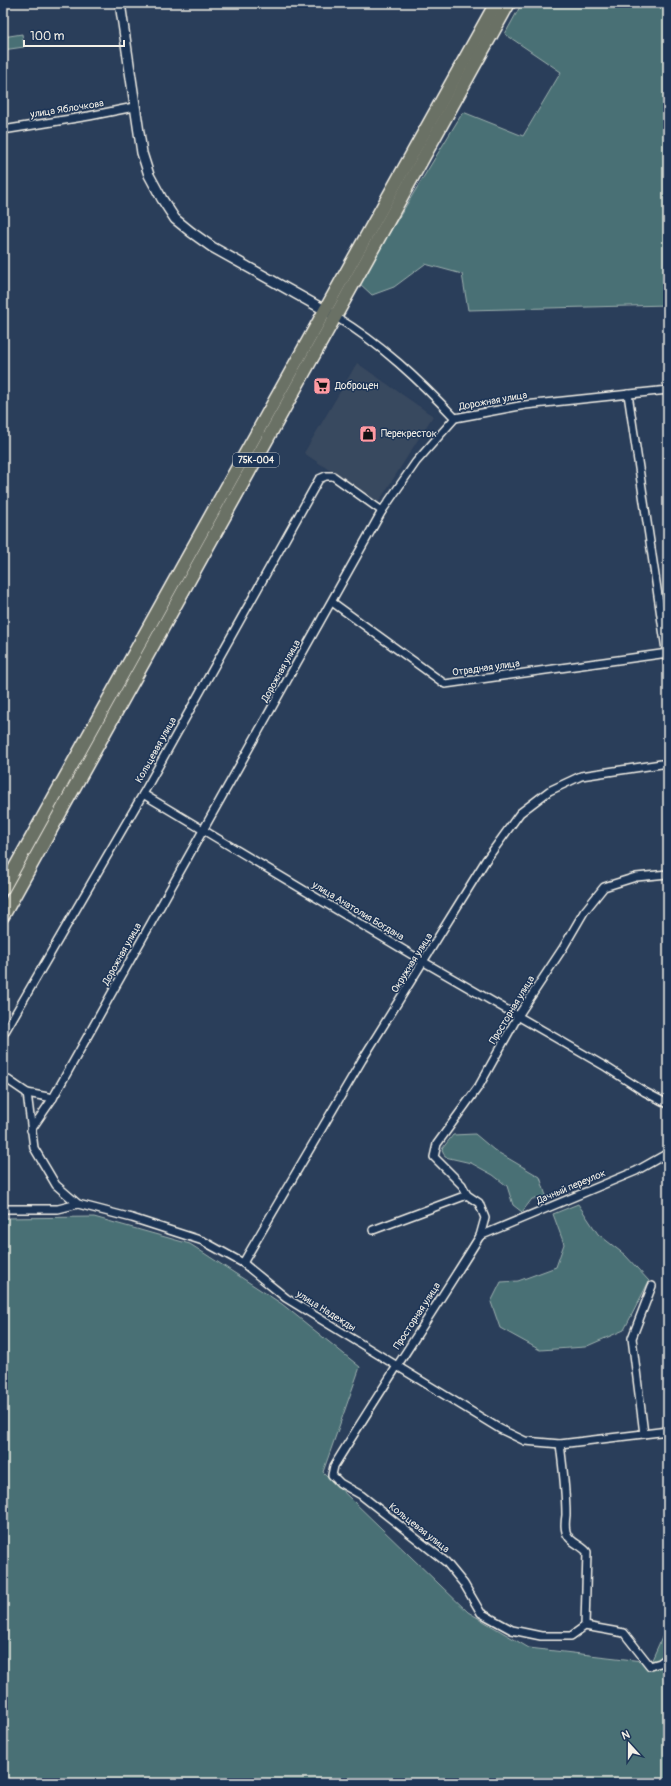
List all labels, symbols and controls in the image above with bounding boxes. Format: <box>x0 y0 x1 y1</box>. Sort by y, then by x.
scale bar <box>24 22 124 48</box>
text: 100 m <box>30 29 65 44</box>
street label: улица Яблочкова <box>28 97 105 121</box>
supermarket icon: Доброцен <box>312 376 332 396</box>
place label: Доброцен <box>334 380 378 392</box>
street label: Дорожная улица <box>457 389 528 413</box>
shop icon: Перекресток <box>358 424 378 444</box>
place label: Перекресток <box>381 428 437 440</box>
road number: 75К-004 <box>233 453 279 467</box>
street label: Дорожная улица <box>258 637 303 705</box>
street label: Отрадная улица <box>451 657 521 679</box>
street label: Кольцевая улица <box>133 715 179 785</box>
street label: улица Анатолия Богдана <box>309 878 406 943</box>
street label: Дорожная улица <box>99 920 144 988</box>
street label: Окружная улица <box>389 931 435 995</box>
street label: Просторная улица <box>487 973 537 1046</box>
street label: Дачный переулок <box>534 1167 607 1207</box>
street label: Просторная улица <box>391 1280 443 1352</box>
street label: улица Надежды <box>293 1287 358 1334</box>
street label: Кольцевая улица <box>386 1501 452 1556</box>
north arrow <box>609 1724 649 1764</box>
text: N <box>620 1728 632 1743</box>

